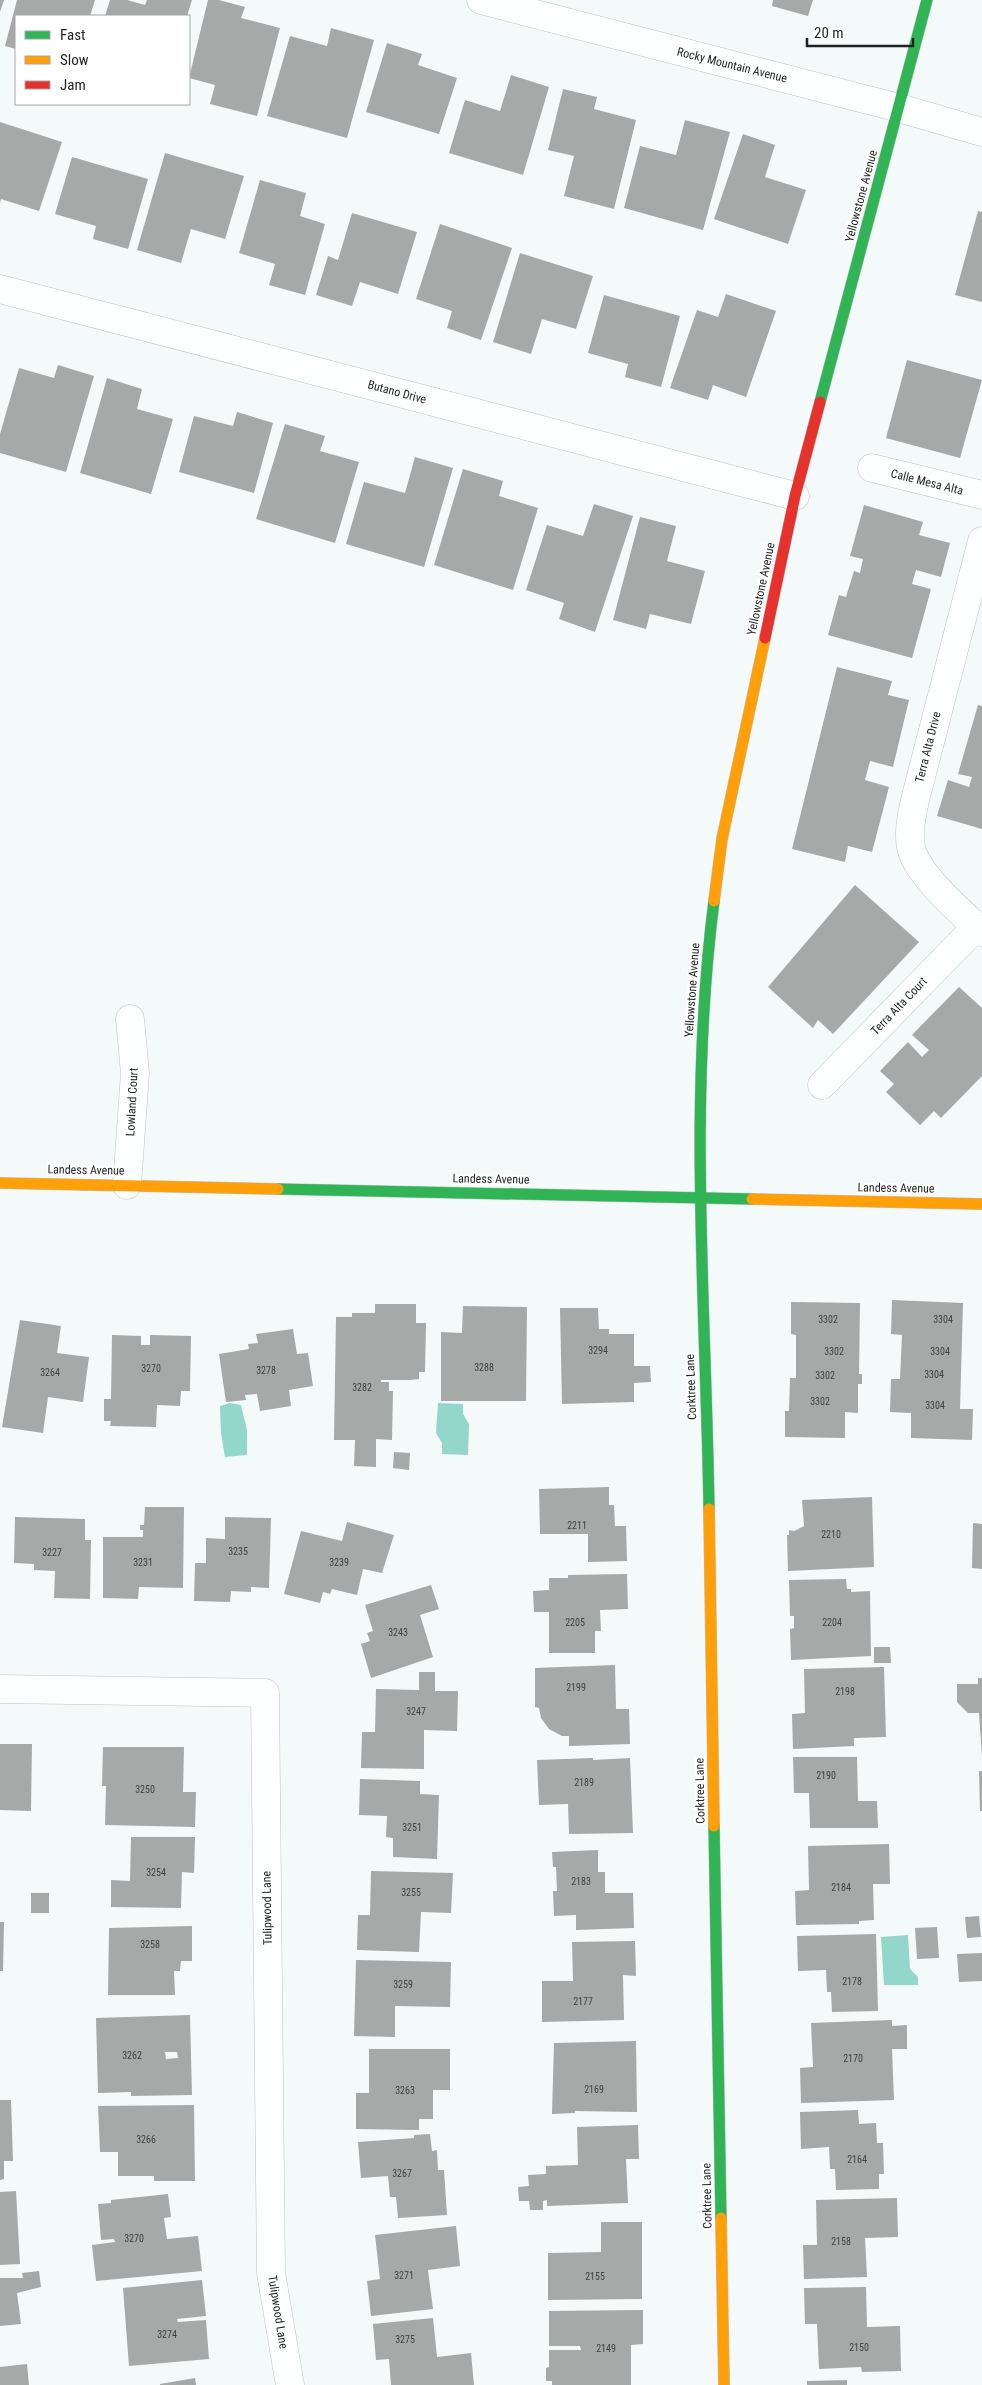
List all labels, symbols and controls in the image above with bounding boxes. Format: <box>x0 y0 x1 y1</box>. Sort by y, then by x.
legend <box>15 15 190 105</box>
scale bar <box>807 15 913 47</box>
text: 20 m <box>814 24 844 42</box>
text: Fast <box>60 26 85 44</box>
street label: Rocky Mountain Avenue <box>675 45 789 86</box>
text: Slow <box>60 51 89 69</box>
text: Jam <box>60 76 86 94</box>
street label: Yellowstone Avenue <box>842 148 880 243</box>
street label: Butano Drive <box>366 377 428 407</box>
street label: Calle Mesa Alta <box>889 466 965 498</box>
street label: Yellowstone Avenue <box>744 541 778 637</box>
street label: Terra Alta Drive <box>912 710 944 784</box>
street label: Yellowstone Avenue <box>682 942 702 1038</box>
street label: Terra Alta Court <box>868 974 930 1038</box>
street label: Lowland Court <box>123 1067 141 1137</box>
street label: Landess Avenue <box>47 1162 125 1178</box>
street label: Landess Avenue <box>452 1171 530 1187</box>
street label: Landess Avenue <box>857 1180 935 1196</box>
house number: 3302 <box>818 1314 838 1325</box>
house number: 3304 <box>933 1314 953 1325</box>
house number: 3294 <box>588 1345 608 1356</box>
house number: 3302 <box>824 1346 844 1357</box>
house number: 3304 <box>930 1346 950 1357</box>
street label: Corktree Lane <box>683 1353 699 1420</box>
house number: 3288 <box>474 1362 494 1373</box>
house number: 3270 <box>141 1363 161 1374</box>
house number: 3278 <box>256 1365 276 1376</box>
house number: 3264 <box>40 1367 60 1378</box>
house number: 3304 <box>924 1369 944 1380</box>
house number: 3302 <box>815 1370 835 1381</box>
house number: 3282 <box>352 1382 372 1393</box>
house number: 3302 <box>810 1396 830 1407</box>
house number: 3304 <box>925 1400 945 1411</box>
house number: 2211 <box>567 1520 587 1531</box>
house number: 2210 <box>821 1529 841 1540</box>
house number: 3235 <box>228 1546 248 1557</box>
house number: 3227 <box>42 1547 62 1558</box>
house number: 3231 <box>133 1557 153 1568</box>
house number: 3239 <box>329 1557 349 1568</box>
house number: 2205 <box>565 1617 585 1628</box>
house number: 2204 <box>822 1617 842 1628</box>
house number: 3243 <box>388 1627 408 1638</box>
house number: 2199 <box>566 1682 586 1693</box>
house number: 2198 <box>835 1686 855 1697</box>
house number: 3247 <box>406 1706 426 1717</box>
street label: Corktree Lane <box>692 1758 708 1824</box>
house number: 2190 <box>816 1770 836 1781</box>
house number: 2189 <box>574 1777 594 1788</box>
house number: 3250 <box>135 1784 155 1795</box>
house number: 3251 <box>402 1822 422 1833</box>
house number: 3254 <box>146 1867 166 1878</box>
street label: Tulipwood Lane <box>259 1870 275 1945</box>
house number: 2183 <box>571 1876 591 1887</box>
house number: 2184 <box>831 1882 851 1893</box>
house number: 3255 <box>401 1887 421 1898</box>
house number: 3258 <box>140 1939 160 1950</box>
house number: 2178 <box>842 1976 862 1987</box>
house number: 3259 <box>393 1979 413 1990</box>
house number: 2177 <box>573 1996 593 2007</box>
house number: 3262 <box>122 2050 142 2061</box>
house number: 2170 <box>843 2053 863 2064</box>
house number: 2169 <box>584 2084 604 2095</box>
house number: 3263 <box>395 2085 415 2096</box>
house number: 3266 <box>136 2134 156 2145</box>
house number: 2164 <box>847 2154 867 2165</box>
street label: Corktree Lane <box>699 2163 715 2229</box>
house number: 3267 <box>392 2168 412 2179</box>
house number: 3270 <box>124 2233 144 2244</box>
house number: 2158 <box>831 2236 851 2247</box>
house number: 3271 <box>394 2270 414 2281</box>
house number: 2155 <box>585 2271 605 2282</box>
street label: Tulipwood Lane <box>265 2274 291 2350</box>
house number: 3274 <box>157 2329 177 2340</box>
house number: 3275 <box>395 2334 415 2345</box>
house number: 2150 <box>849 2342 869 2353</box>
house number: 2149 <box>596 2343 616 2354</box>

